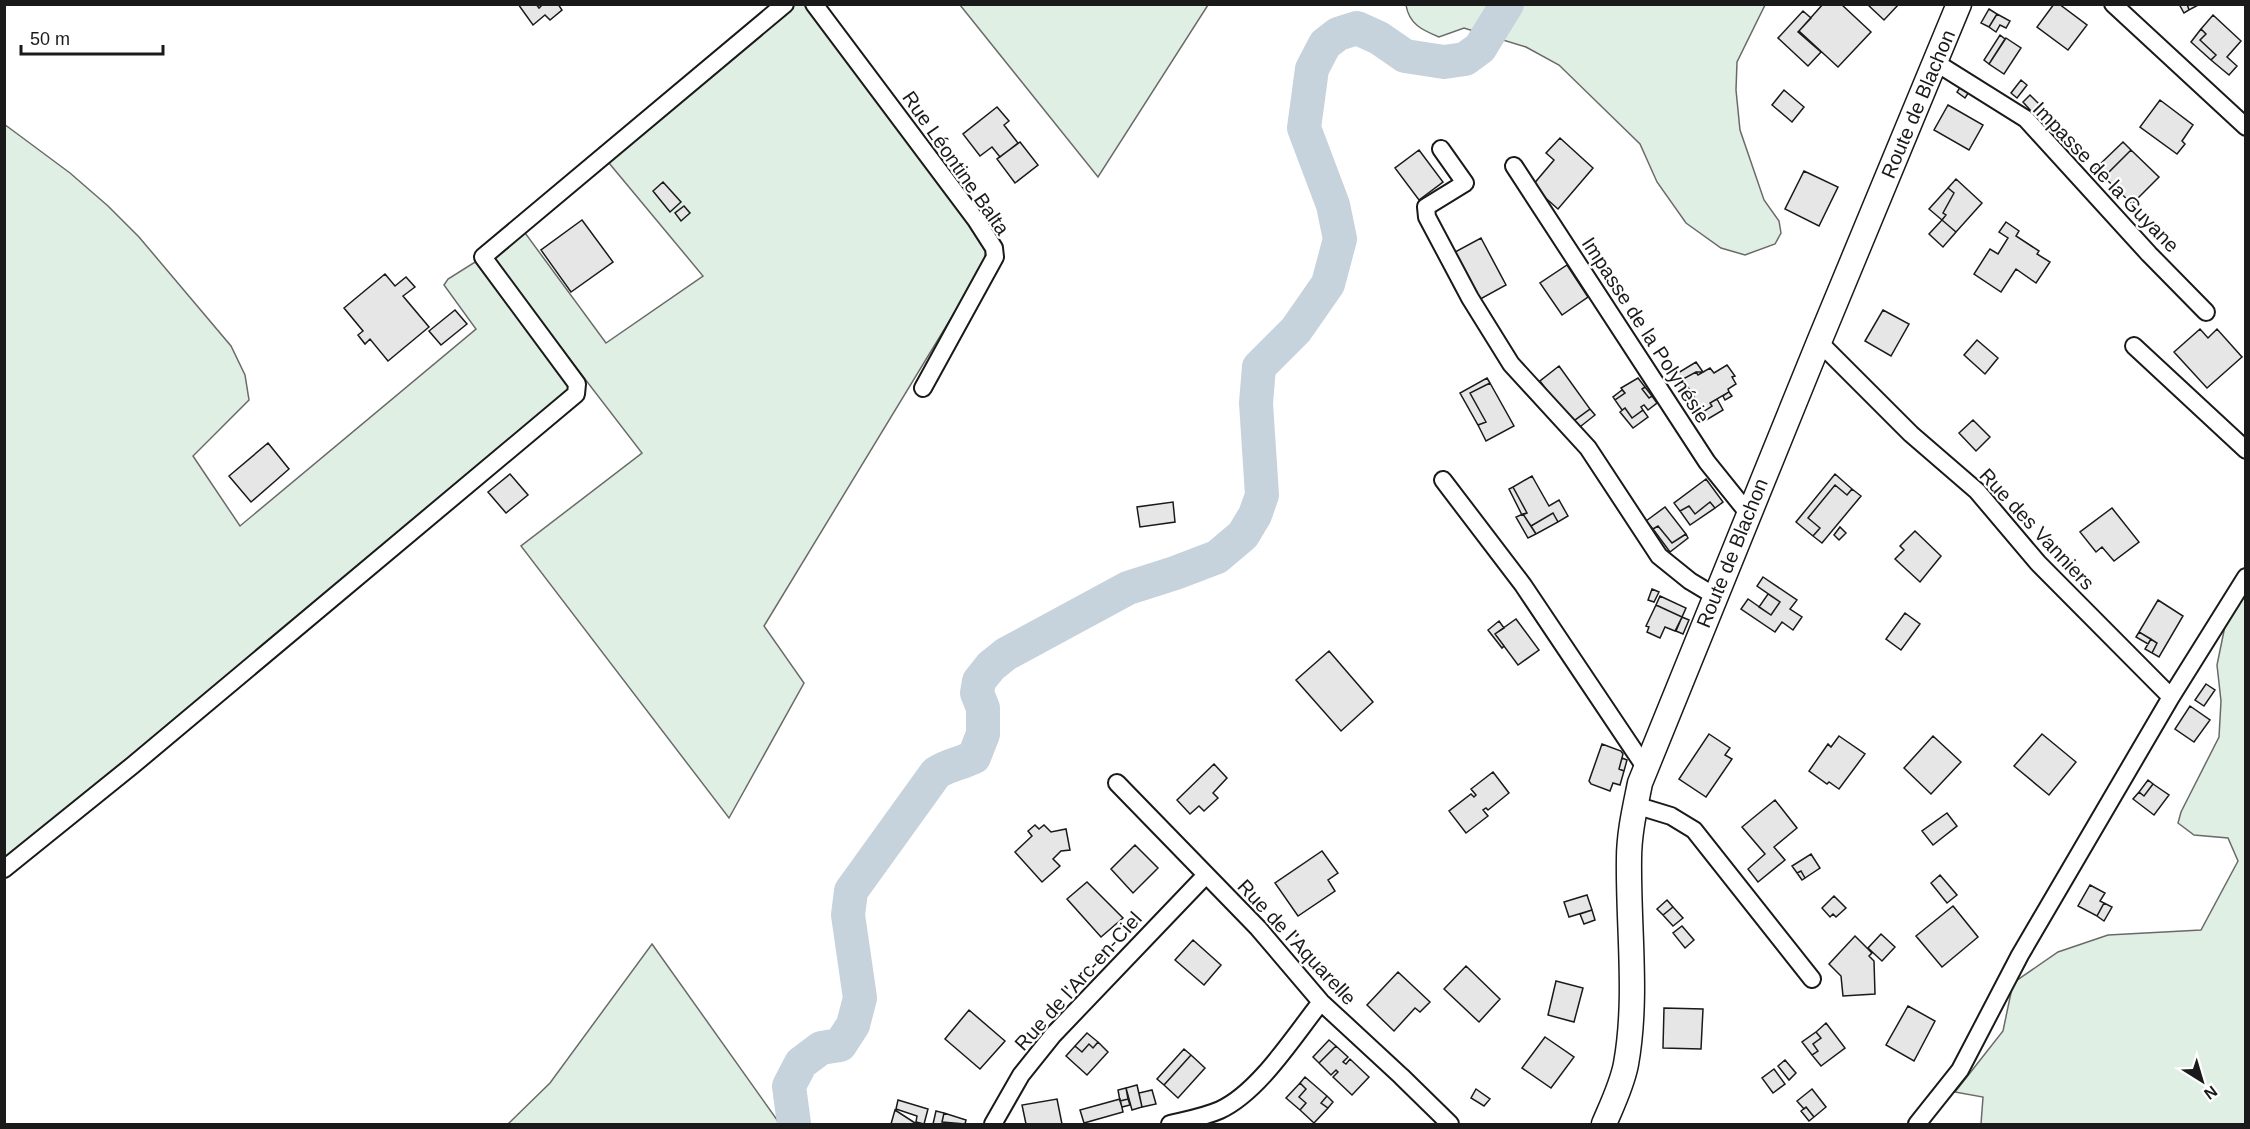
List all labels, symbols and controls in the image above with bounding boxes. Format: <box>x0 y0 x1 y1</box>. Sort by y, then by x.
scale bar <box>21 18 164 56</box>
street label: Route de Blachon <box>1877 27 1959 181</box>
text: 50 m <box>30 29 70 49</box>
street label: Rue Léontine Balta <box>898 87 1014 240</box>
street label: Impasse de la Guyane <box>2029 97 2183 257</box>
street label: Impasse de la Polynésie <box>1578 233 1714 427</box>
street label: Rue des Vanniers <box>1975 464 2099 594</box>
street label: Route de Blachon <box>1692 475 1772 631</box>
street label: Rue de l'Aquarelle <box>1233 875 1361 1009</box>
street label: Rue de l'Arc-en-Ciel <box>1010 907 1146 1055</box>
north arrow <box>2172 1051 2232 1111</box>
text: N <box>2201 1082 2220 1103</box>

